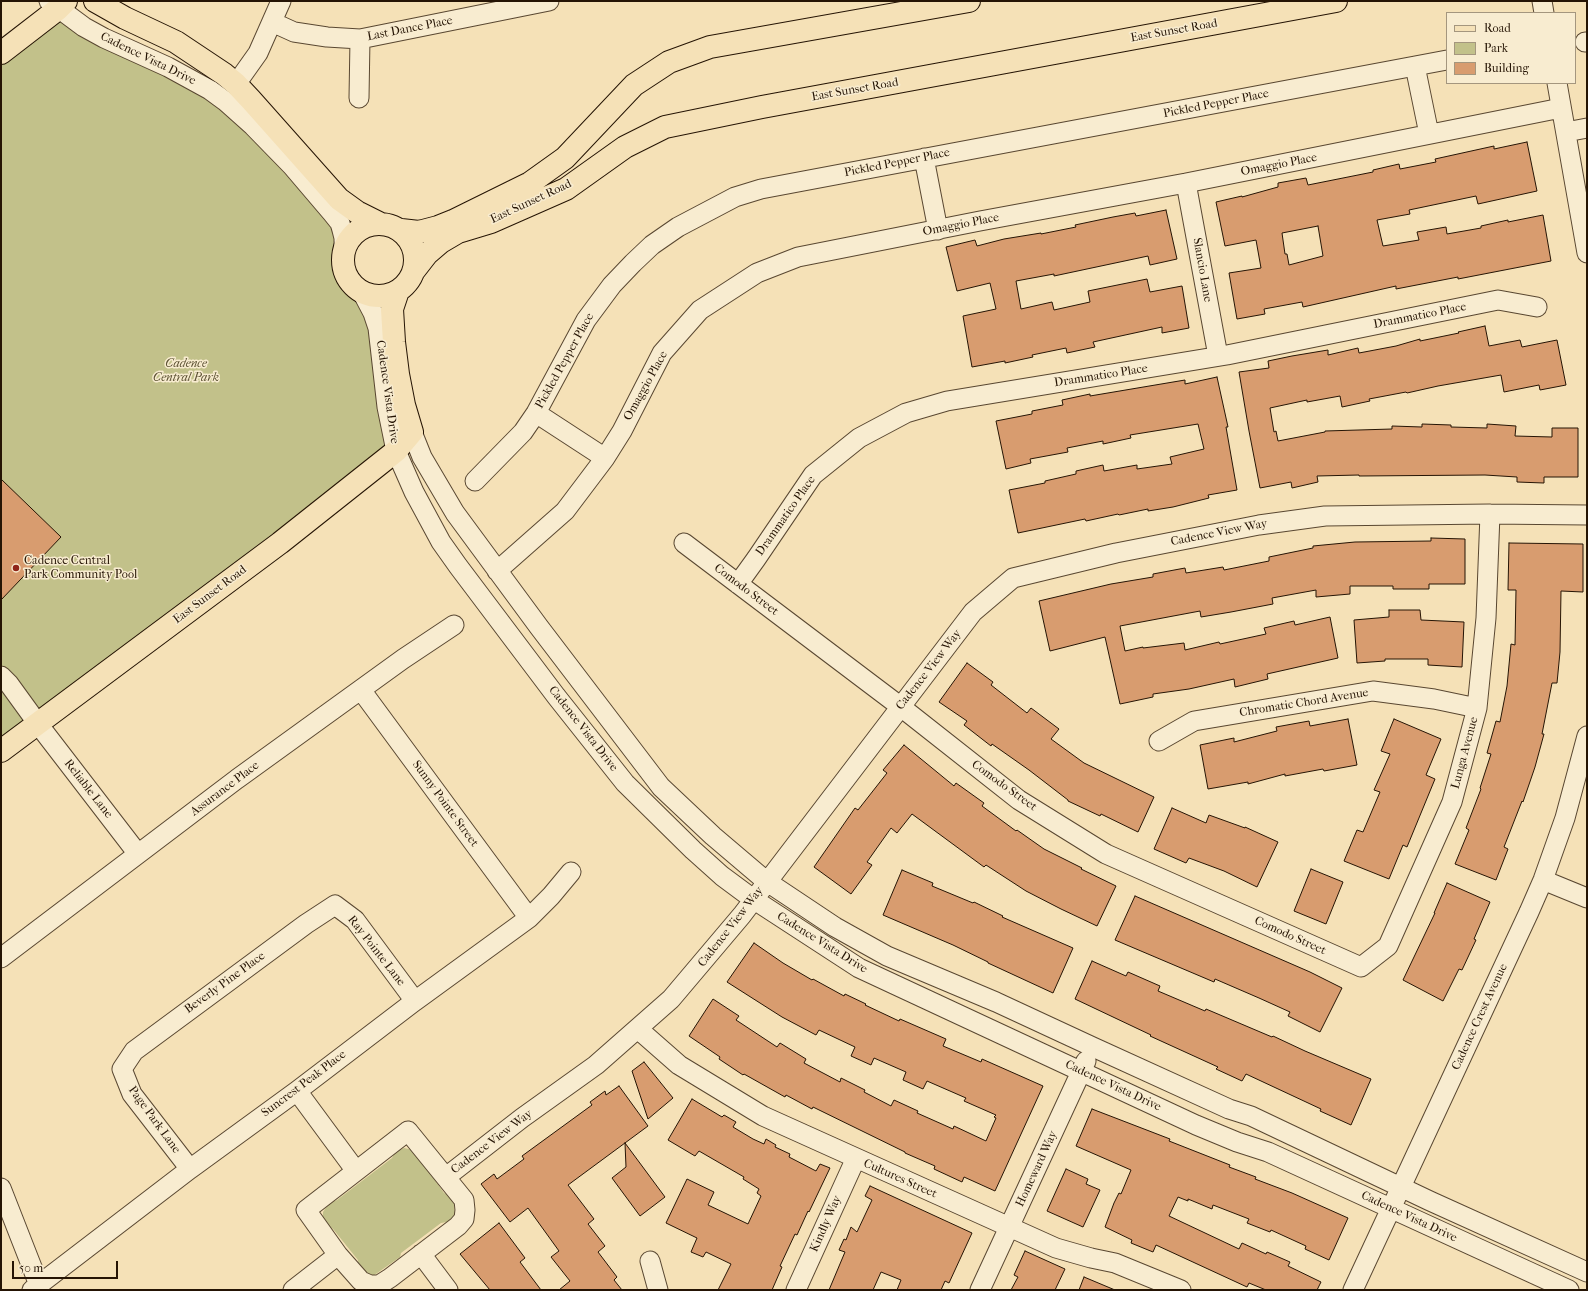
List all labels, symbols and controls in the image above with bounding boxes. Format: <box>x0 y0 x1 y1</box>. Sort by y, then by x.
legend <box>1446 12 1576 84</box>
street label: Last Dance Place <box>366 14 454 44</box>
street label: East Sunset Road <box>1129 16 1219 46</box>
text: Road <box>1484 21 1511 35</box>
street label: Cadence Vista Drive <box>98 30 198 88</box>
text: Park <box>1484 41 1508 55</box>
text: Building <box>1484 61 1529 75</box>
street label: East Sunset Road <box>810 75 900 105</box>
street label: Pickled Pepper Place <box>1162 87 1270 121</box>
street label: Pickled Pepper Place <box>843 146 951 180</box>
street label: Omaggio Place <box>1240 151 1318 179</box>
street label: East Sunset Road <box>488 177 574 227</box>
street label: Omaggio Place <box>922 211 1000 239</box>
street label: Slancio Lane <box>1189 237 1215 303</box>
street label: Drammatico Place <box>1372 300 1468 332</box>
street label: Pickled Pepper Place <box>533 311 597 411</box>
street label: Cadence Vista Drive <box>373 339 401 445</box>
street label: Omaggio Place <box>621 349 671 423</box>
park label: Cadence Central Park <box>153 357 219 385</box>
street label: Drammatico Place <box>1053 362 1149 390</box>
street label: Drammatico Place <box>753 473 819 559</box>
street label: Cadence View Way <box>1169 517 1269 549</box>
place label: Cadence Central Park Community Pool <box>24 554 137 582</box>
street label: Comodo Street <box>711 561 781 619</box>
marker: Cadence Central Park Community Pool <box>11 563 21 573</box>
street label: East Sunset Road <box>171 563 249 627</box>
street label: Cadence View Way <box>893 627 965 713</box>
street label: Cadence Vista Drive <box>545 683 621 775</box>
street label: Chromatic Chord Avenue <box>1238 686 1370 720</box>
street label: Lunga Avenue <box>1448 715 1482 791</box>
street label: Reliable Lane <box>61 757 115 821</box>
street label: Sunny Pointe Street <box>409 758 481 850</box>
street label: Comodo Street <box>969 758 1039 814</box>
street label: Assurance Place <box>188 759 262 819</box>
street label: Cadence View Way <box>695 884 767 970</box>
street label: Cadence Vista Drive <box>774 909 870 977</box>
street label: Ray Pointe Lane <box>344 913 408 989</box>
street label: Comodo Street <box>1252 914 1328 958</box>
street label: Beverly Pine Place <box>182 949 268 1017</box>
street label: Cadence Crest Avenue <box>1449 961 1511 1073</box>
street label: Suncrest Peak Place <box>259 1048 349 1120</box>
street label: Cadence Vista Drive <box>1063 1057 1163 1115</box>
street label: Page Park Lane <box>125 1084 183 1156</box>
street label: Cadence View Way <box>448 1107 536 1177</box>
street label: Homeward Way <box>1013 1129 1061 1209</box>
street label: Cultures Street <box>861 1156 939 1202</box>
street label: Cadence Vista Drive <box>1359 1188 1459 1246</box>
street label: Kindly Way <box>807 1193 845 1255</box>
scale bar <box>14 1253 120 1279</box>
text: 50 m <box>19 1261 43 1275</box>

